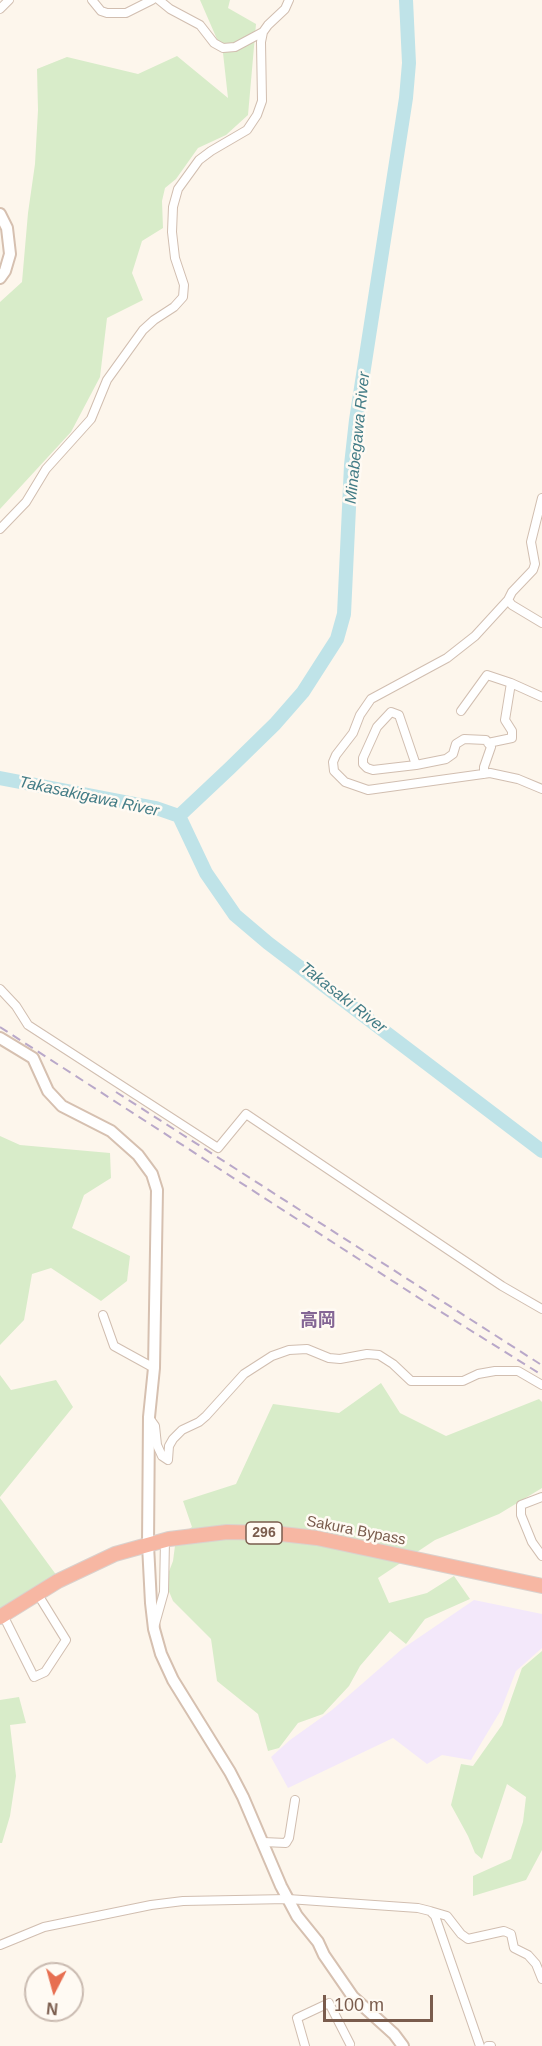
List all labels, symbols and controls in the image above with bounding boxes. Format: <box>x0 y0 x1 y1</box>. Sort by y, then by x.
water label: Minabegawa River <box>342 371 374 505</box>
water label: Takasakigawa River <box>17 773 161 821</box>
water label: Takasaki River <box>296 958 390 1038</box>
district label: 高岡 <box>300 1310 336 1332</box>
street label: Sakura Bypass <box>305 1513 407 1549</box>
road number: 296 <box>246 1522 282 1544</box>
north arrow <box>24 1962 84 2022</box>
scale bar <box>326 1983 436 2021</box>
text: 100 m <box>334 1995 384 2015</box>
text: N <box>46 1999 59 2017</box>

